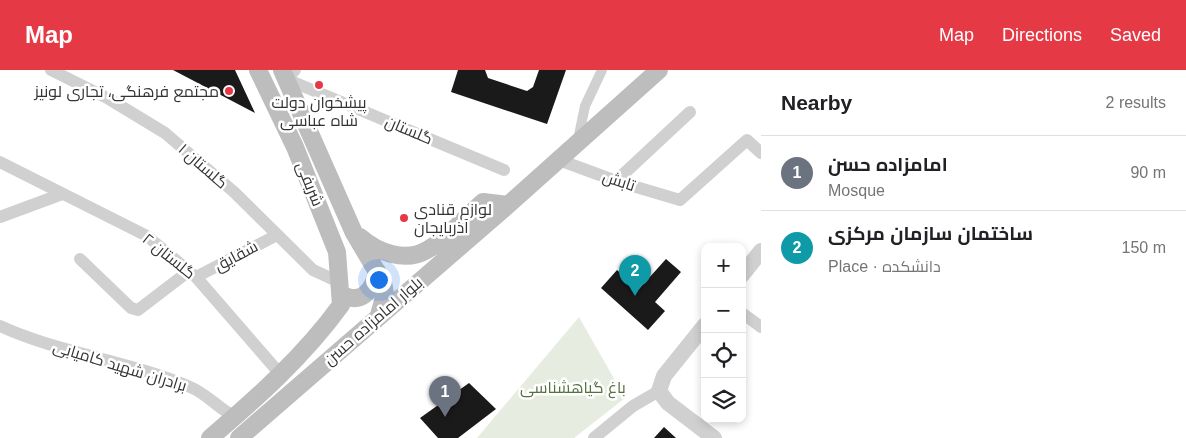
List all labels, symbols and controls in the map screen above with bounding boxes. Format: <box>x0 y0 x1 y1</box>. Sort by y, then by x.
text: Map <box>25 21 73 48</box>
text: Map <box>939 25 974 45</box>
text: Directions <box>1002 25 1082 45</box>
text: Saved <box>1110 25 1161 45</box>
marker: پیشخوان دولت شاه عباسی <box>313 79 325 91</box>
place label: مجتمع فرهنگی، تجاری لونیز <box>34 83 219 103</box>
marker: مجتمع فرهنگی، تجاری لونیز <box>223 85 235 97</box>
text: Nearby <box>781 91 852 114</box>
place label: پیشخوان دولت شاه عباسی <box>272 94 367 131</box>
text: 2 results <box>1106 94 1166 111</box>
street label: گلستان <box>382 112 435 149</box>
street label: گلستان ۱ <box>174 140 231 193</box>
text: امامزاده حسن <box>828 154 948 175</box>
street label: شریفی <box>292 159 327 209</box>
text: 1 <box>793 164 801 181</box>
text: 90 m <box>1130 164 1166 181</box>
street label: تابش <box>600 168 638 196</box>
text: Mosque <box>828 182 885 199</box>
place label: لوازم قنادی آذربایجان <box>414 201 492 238</box>
marker: لوازم قنادی آذربایجان <box>398 212 410 224</box>
text: ساختمان سازمان مرکزی <box>828 223 1033 244</box>
street label: گلستان ۲ <box>138 230 199 284</box>
street label: شقایق <box>211 238 262 276</box>
text: 2 <box>793 239 801 256</box>
text: 150 m <box>1122 239 1166 256</box>
map controls <box>701 243 746 423</box>
button: + <box>701 243 746 288</box>
pin: 2 <box>619 255 651 296</box>
text: Place · دانشکده <box>828 258 941 275</box>
your location <box>366 267 392 293</box>
street label: بلوار امامزاده حسن <box>320 274 427 370</box>
button: − <box>701 288 746 333</box>
button: locate <box>701 333 746 378</box>
street label: برادران شهید کامیابی <box>50 338 189 396</box>
pin: 1 <box>429 376 461 417</box>
button: layers <box>701 378 746 423</box>
park label: باغ گیاهشناسی <box>520 379 626 399</box>

